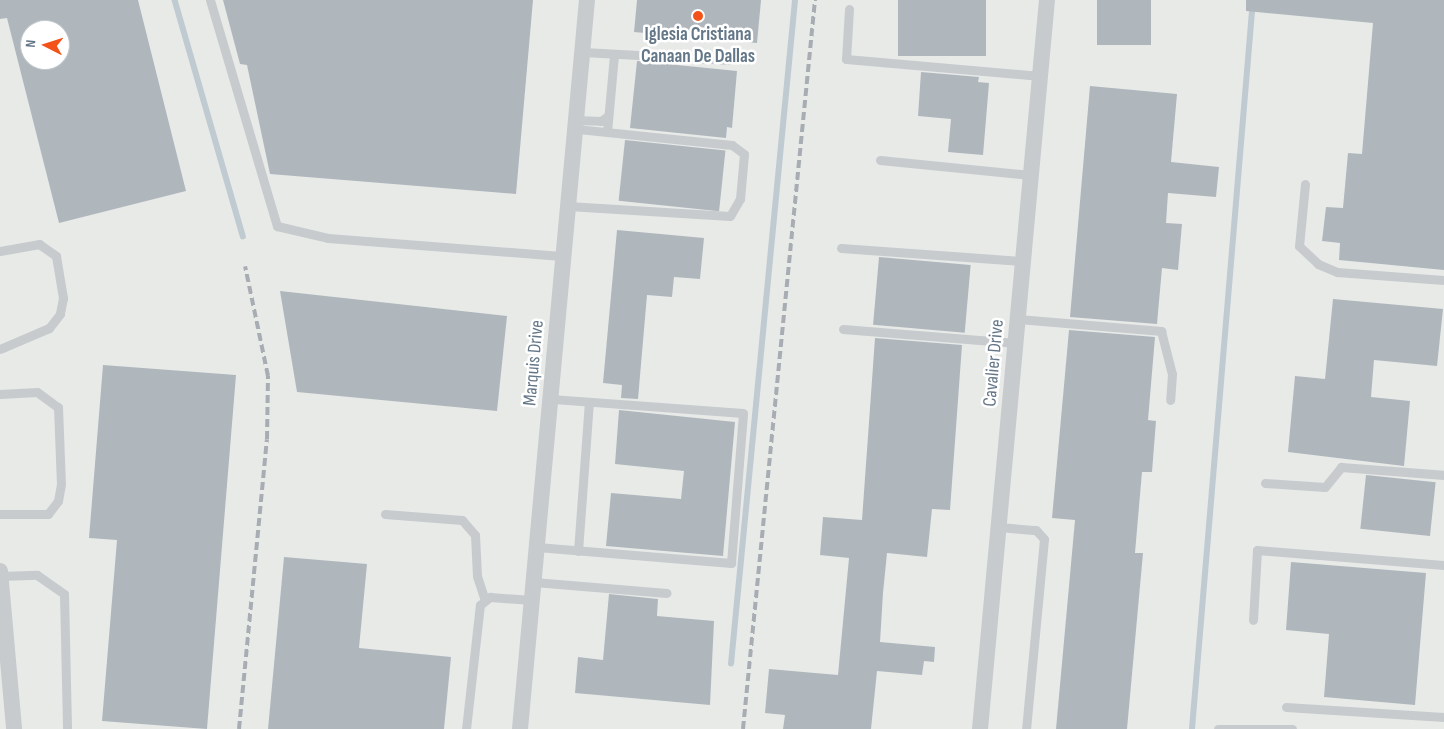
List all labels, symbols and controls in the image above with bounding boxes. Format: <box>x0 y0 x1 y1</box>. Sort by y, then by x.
marker: Iglesia Cristiana Canaan De Dallas <box>692 10 704 22</box>
north arrow <box>20 20 70 70</box>
place label: Iglesia Cristiana Canaan De Dallas <box>641 24 755 68</box>
text: N <box>22 39 39 48</box>
street label: Marquis Drive <box>519 319 549 407</box>
street label: Cavalier Drive <box>979 319 1009 407</box>

